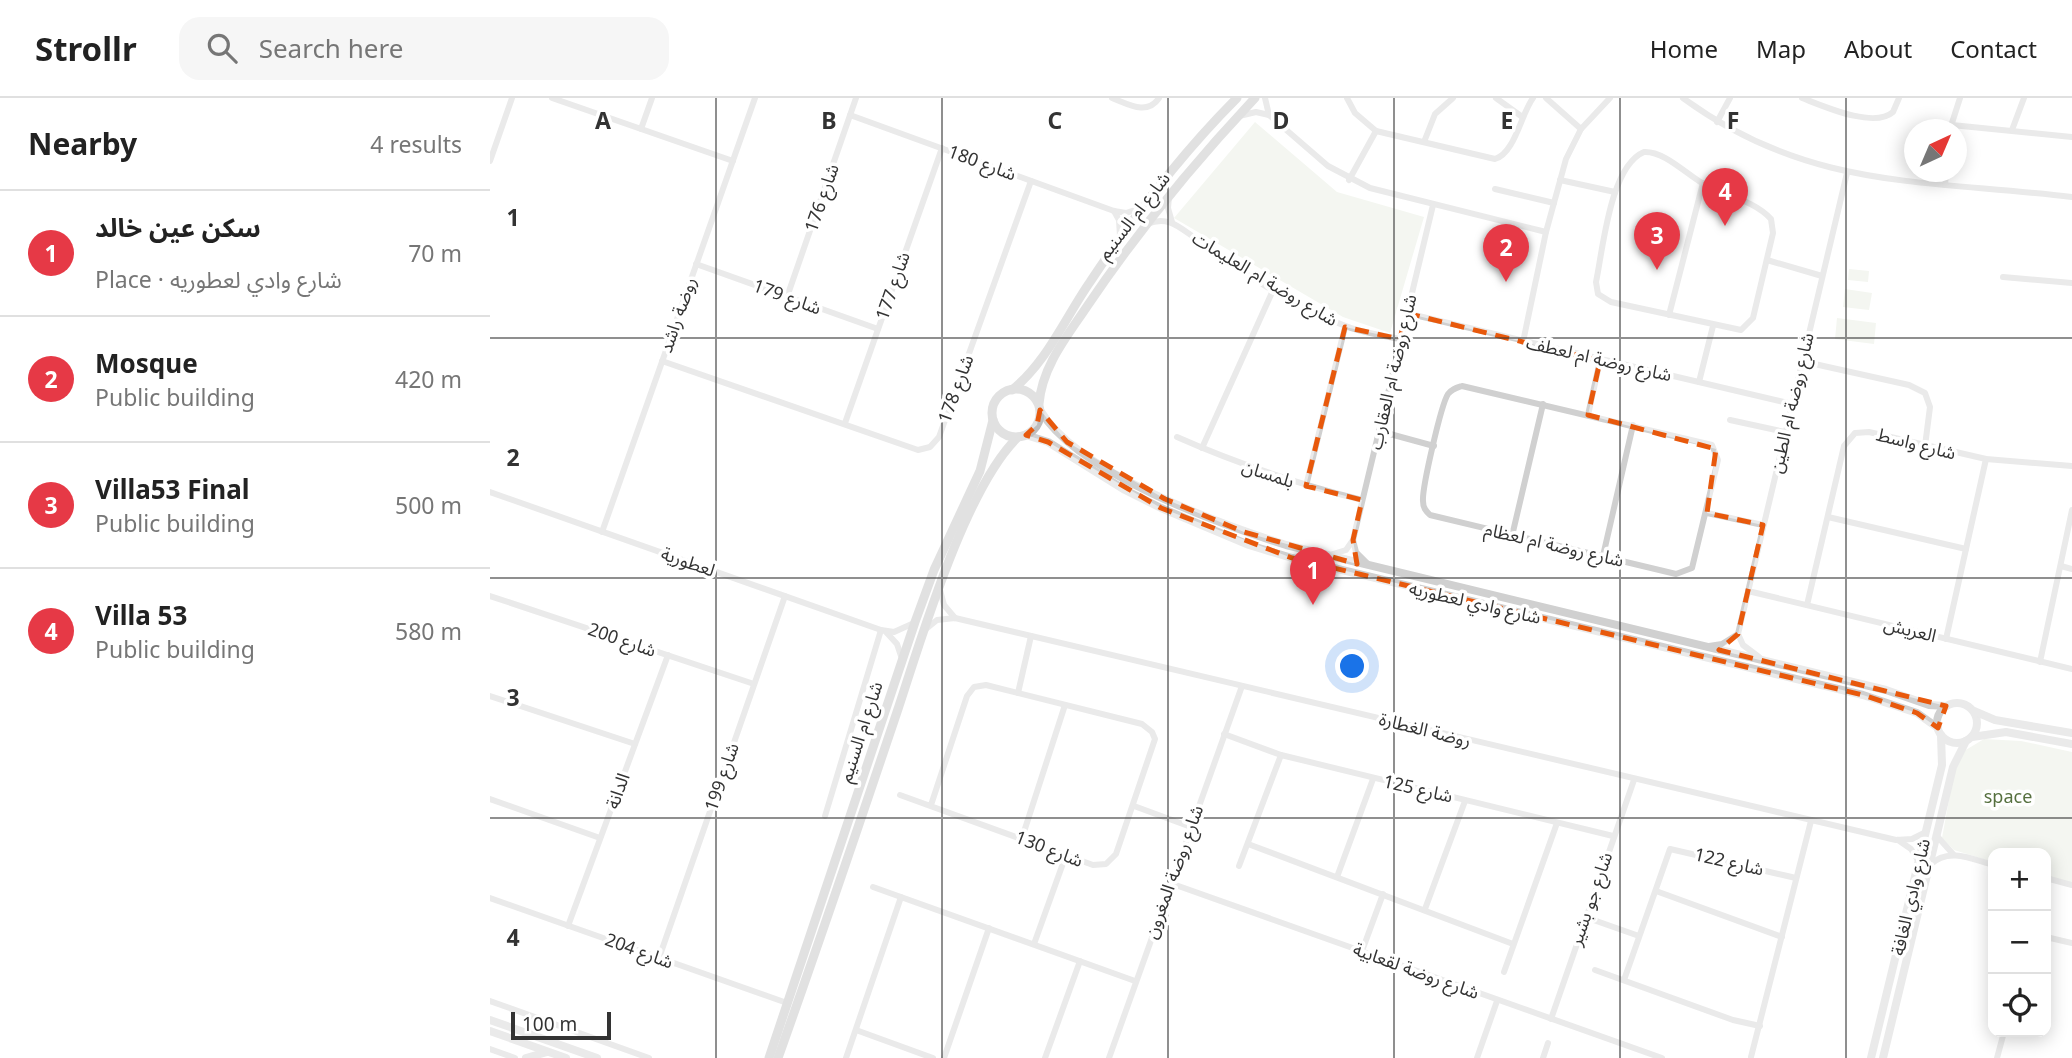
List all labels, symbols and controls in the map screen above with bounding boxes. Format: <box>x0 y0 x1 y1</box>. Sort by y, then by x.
search box <box>179 17 669 80</box>
text: Strollr <box>35 26 137 71</box>
icon: search <box>203 29 241 67</box>
text: Search here <box>259 30 403 66</box>
text: Home <box>1650 32 1718 65</box>
text: Map <box>1756 32 1806 65</box>
text: About <box>1844 32 1912 65</box>
text: Contact <box>1950 32 2037 65</box>
text: A <box>595 104 611 136</box>
text: B <box>821 104 837 136</box>
text: C <box>1048 104 1063 136</box>
text: D <box>1273 104 1289 136</box>
text: E <box>1501 104 1513 136</box>
text: F <box>1727 104 1739 136</box>
north arrow <box>1904 119 1967 182</box>
text: Nearby <box>28 123 137 164</box>
text: 4 results <box>370 128 462 160</box>
street label: شارع 180 <box>944 139 1020 188</box>
street label: شارع 176 <box>798 160 847 236</box>
street label: شارع ام السنيم <box>1092 167 1177 266</box>
pin: 4 <box>1702 168 1748 226</box>
text: 1 <box>506 201 520 233</box>
text: سكن عين خالد <box>95 209 261 245</box>
pin: 3 <box>1634 212 1680 270</box>
pin: 2 <box>1483 224 1529 282</box>
street label: شارع روضة ام العليمات <box>1187 225 1343 334</box>
text: 1 <box>44 237 58 269</box>
text: 70 m <box>408 237 462 269</box>
street label: شارع 177 <box>869 248 918 324</box>
text: Place · شارع وادي لعطوريه <box>95 263 342 295</box>
street label: شارع 179 <box>749 273 825 322</box>
street label: روضة راشد <box>653 274 701 356</box>
street label: شارع روضة ام العقارب <box>1362 292 1424 452</box>
street label: شارع روضة ام لعطف <box>1524 330 1674 389</box>
street label: شارع روضة ام الطين <box>1763 330 1822 476</box>
text: Mosque <box>95 345 198 381</box>
street label: شارع 178 <box>932 351 981 427</box>
text: 2 <box>44 363 58 395</box>
text: 420 m <box>395 363 462 395</box>
text: Public building <box>95 381 255 413</box>
street label: شارع واسط <box>1873 422 1959 467</box>
text: 2 <box>506 441 520 473</box>
street label: بلمسان <box>1239 453 1297 493</box>
text: Villa53 Final <box>95 471 250 507</box>
text: 3 <box>44 489 58 521</box>
text: 500 m <box>395 489 462 521</box>
text: Public building <box>95 507 255 539</box>
street label: شارع روضة ام لعظام <box>1481 516 1626 575</box>
street label: لعطورية <box>658 541 718 581</box>
pin: 1 <box>1290 547 1336 605</box>
street label: شارع وادي لعطوريه <box>1406 575 1543 632</box>
text: Villa 53 <box>95 597 187 633</box>
street label: العريش <box>1882 611 1939 647</box>
text: 4 <box>44 615 58 647</box>
text: 580 m <box>395 615 462 647</box>
street label: شارع 200 <box>584 616 660 665</box>
text: Public building <box>95 633 255 665</box>
your location <box>1335 649 1369 683</box>
street label: شارع ام السنيم <box>832 678 890 786</box>
text: 3 <box>506 681 520 713</box>
street label: روضة الغطارة <box>1377 706 1474 752</box>
street label: شارع 199 <box>698 739 747 815</box>
street label: شارع 125 <box>1380 768 1455 811</box>
street label: الدانة <box>600 769 635 812</box>
park label: space <box>1984 784 2032 808</box>
street label: شارع روضة المغرون <box>1138 802 1211 943</box>
street label: شارع 130 <box>1011 824 1087 875</box>
street label: شارع وادي الغافة <box>1885 836 1938 958</box>
street label: شارع 122 <box>1691 841 1766 884</box>
map controls <box>1988 848 2051 1037</box>
button: + <box>1988 848 2051 911</box>
street label: شارع جو بشير <box>1563 849 1620 951</box>
button: − <box>1988 911 2051 974</box>
text: 4 <box>506 921 520 953</box>
street label: شارع 204 <box>601 927 677 976</box>
street label: شارع روضة لقعابية <box>1349 936 1483 1007</box>
button: locate <box>1988 974 2051 1037</box>
scale bar <box>511 1009 611 1041</box>
text: 100 m <box>522 1011 577 1037</box>

